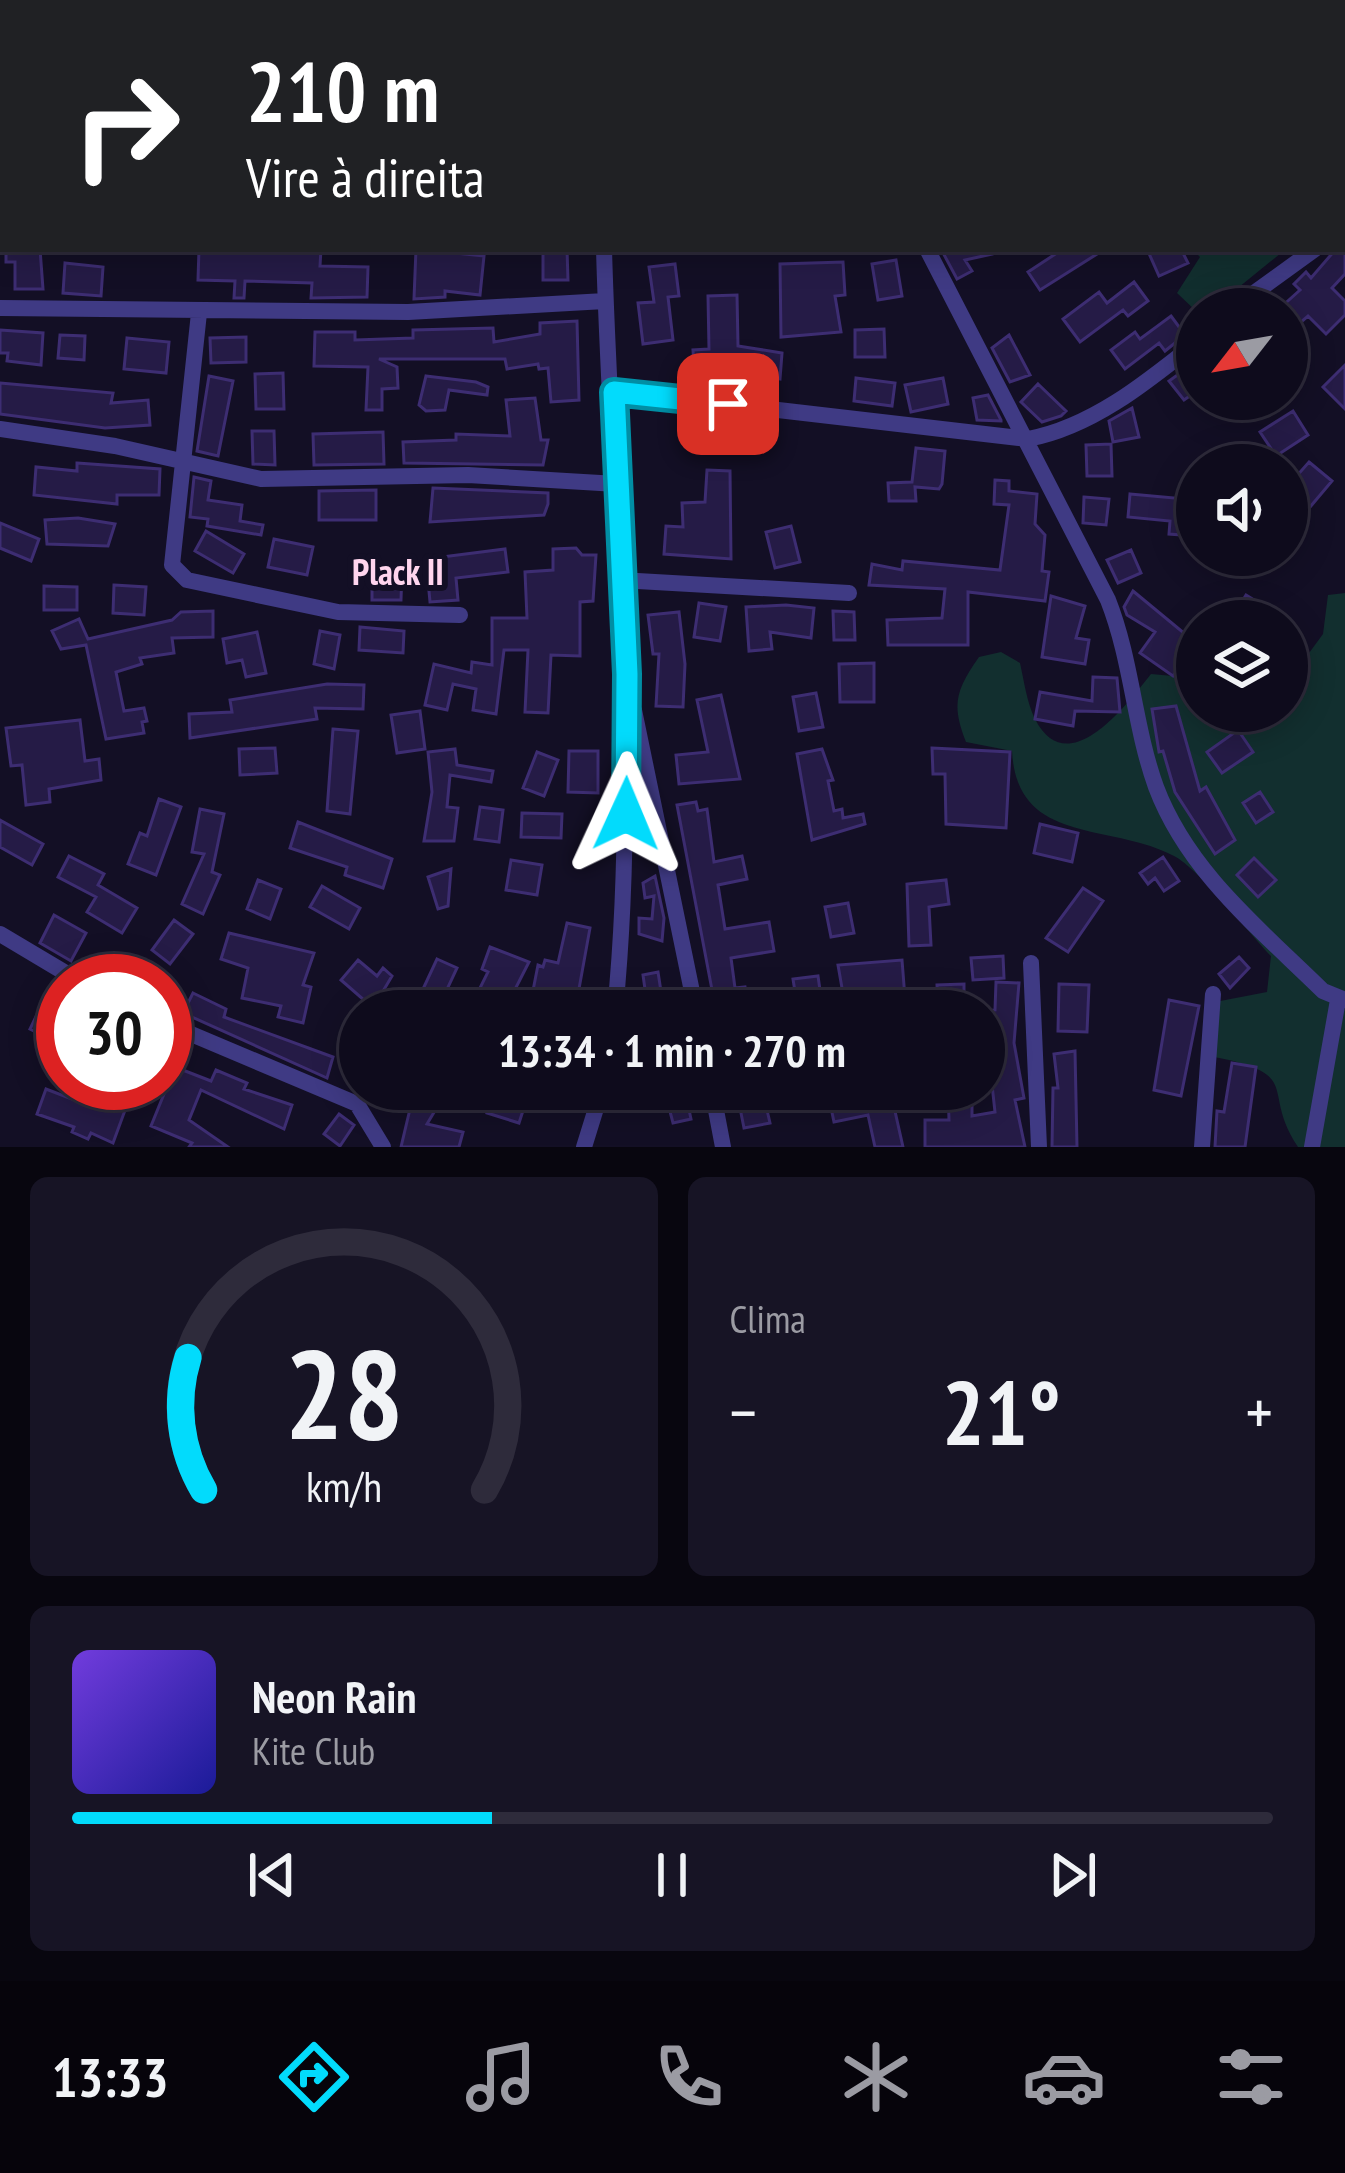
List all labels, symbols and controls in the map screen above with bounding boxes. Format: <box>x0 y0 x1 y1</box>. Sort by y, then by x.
text: 210 m <box>246 36 439 145</box>
icon: right <box>48 48 204 204</box>
text: Vire à direita <box>246 142 485 212</box>
north arrow <box>1176 288 1308 420</box>
map controls <box>1176 288 1308 732</box>
pin <box>677 353 779 455</box>
icon: arrive <box>695 371 761 437</box>
button: sound <box>1176 444 1308 576</box>
district label: Plack II <box>352 548 444 595</box>
button: layers <box>1176 600 1308 732</box>
position arrow <box>563 751 689 877</box>
speed limit sign: 30 <box>36 954 192 1110</box>
text: 13:34 · 1 min · 270 m <box>498 1021 846 1079</box>
text: Clima <box>730 1293 806 1344</box>
text: 28 <box>284 1312 403 1473</box>
text: 21° <box>942 1353 1061 1470</box>
text: − <box>730 1369 757 1454</box>
text: + <box>1246 1369 1273 1454</box>
text: km/h <box>306 1457 382 1513</box>
text: Neon Rain <box>252 1667 417 1725</box>
text: Kite Club <box>252 1725 375 1776</box>
icon: previous <box>239 1842 305 1908</box>
icon: pause <box>639 1842 705 1908</box>
icon: next <box>1040 1842 1106 1908</box>
icon: directions <box>272 2035 356 2119</box>
icon: music <box>459 2035 543 2119</box>
icon: phone <box>647 2035 731 2119</box>
icon: climate <box>834 2035 918 2119</box>
icon: car <box>1022 2035 1106 2119</box>
icon: filters <box>1209 2035 1293 2119</box>
text: 13:33 <box>52 2042 169 2112</box>

